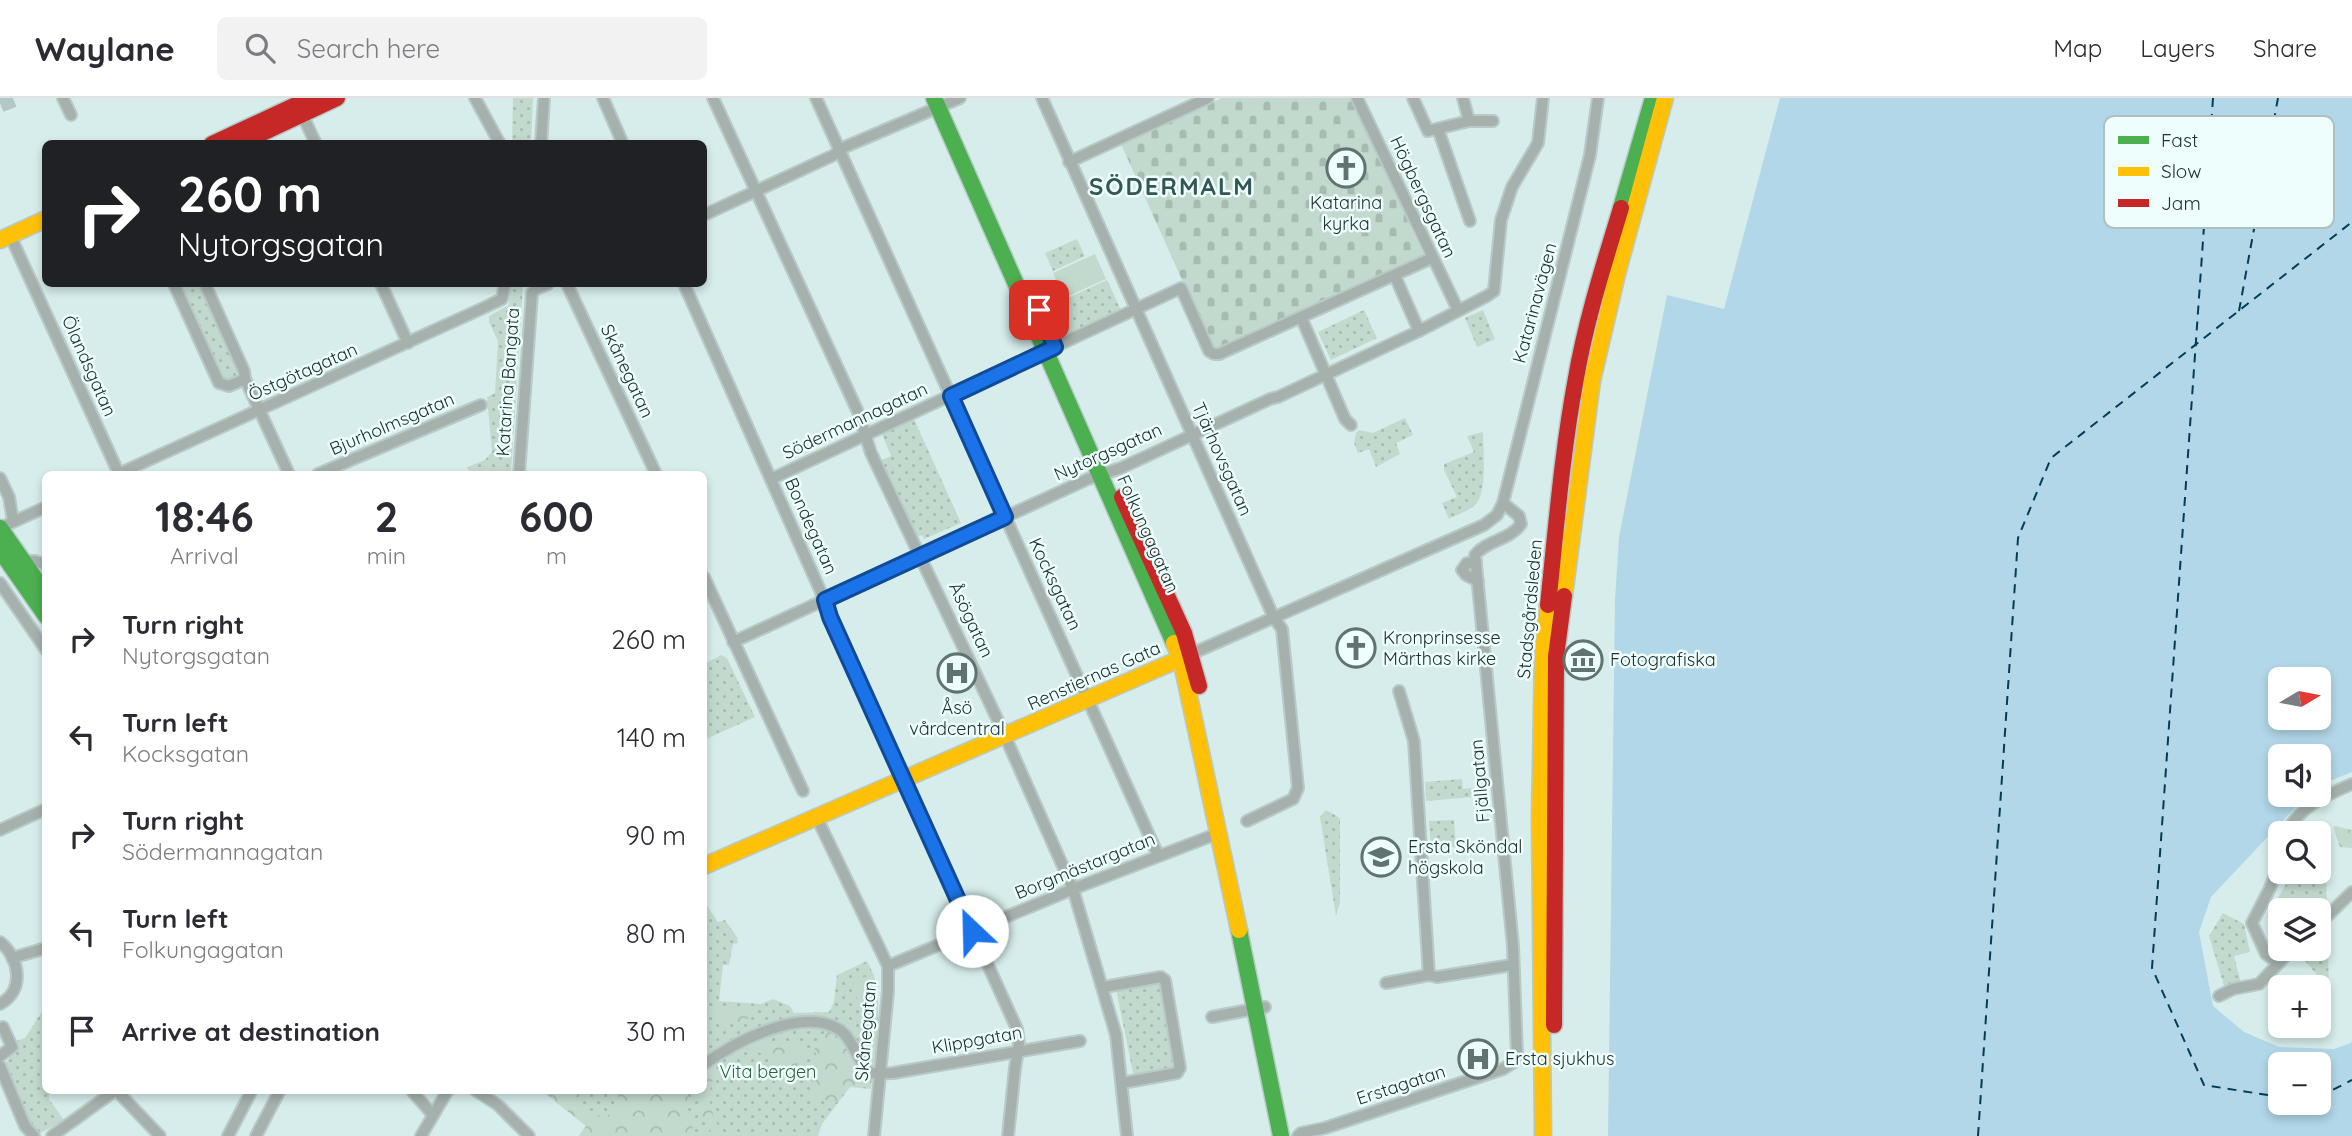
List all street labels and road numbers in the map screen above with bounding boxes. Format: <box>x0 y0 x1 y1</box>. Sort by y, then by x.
street label: Högbergsgatan <box>1385 132 1462 261</box>
street label: Katarinavägen <box>1507 240 1562 366</box>
street label: Katarina Bangata <box>491 307 524 457</box>
street label: Ölandsgatan <box>57 312 122 420</box>
street label: Skånegatan <box>596 320 659 421</box>
street label: Östgötagatan <box>245 337 361 406</box>
street label: Södermannagatan <box>779 377 931 464</box>
street label: Bjurholmsgatan <box>326 387 458 460</box>
street label: Tjärhovsgatan <box>1187 398 1258 519</box>
street label: Nytorgsgatan <box>1050 417 1165 486</box>
street label: Folkungagatan <box>1112 471 1185 596</box>
street label: Bondegatan <box>780 474 843 578</box>
street label: Kocksgatan <box>1024 534 1087 634</box>
street label: Stadsgårdsleden <box>1512 538 1547 680</box>
street label: Åsögatan <box>944 578 999 661</box>
street label: Renstiernas Gata <box>1024 636 1164 715</box>
street label: Fjällgatan <box>1464 738 1495 824</box>
street label: Borgmästargatan <box>1011 827 1158 904</box>
street label: Skånegatan <box>850 980 881 1082</box>
street label: Klippgatan <box>930 1020 1024 1059</box>
street label: Erstagatan <box>1354 1059 1448 1110</box>

